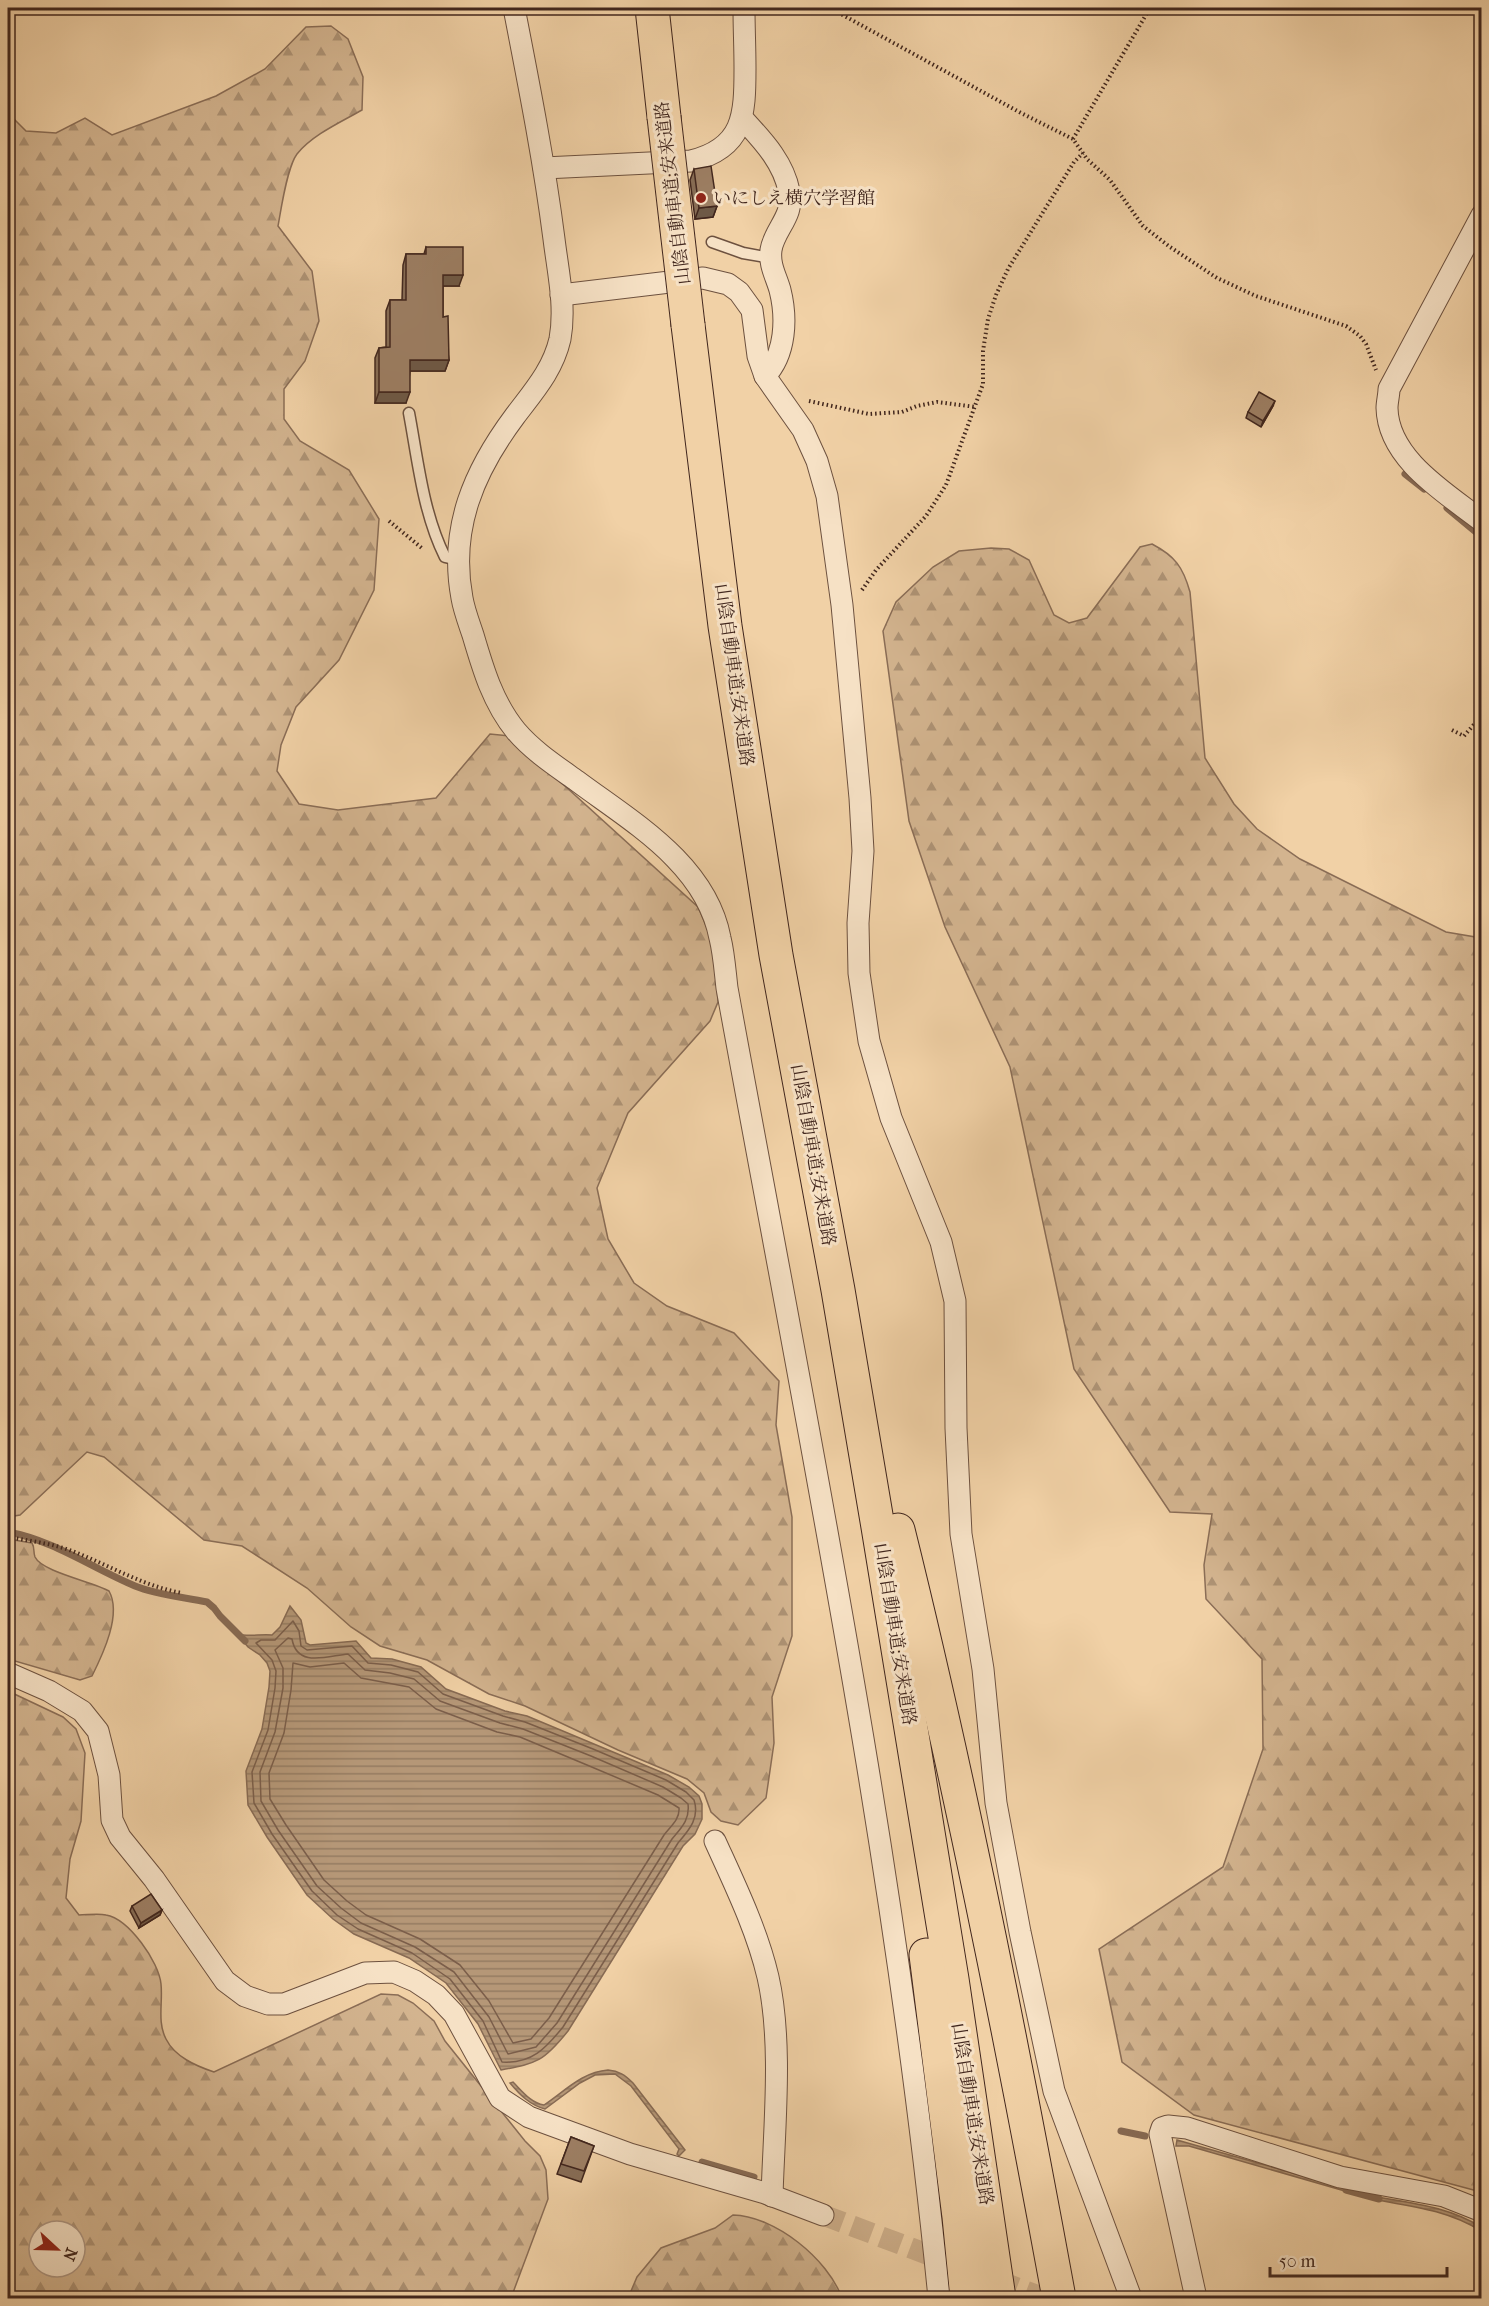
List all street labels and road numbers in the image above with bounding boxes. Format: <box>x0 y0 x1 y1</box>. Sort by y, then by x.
street label: 山陰自動車道;安来道路 <box>651 100 695 286</box>
street label: 山陰自動車道;安来道路 <box>711 582 757 768</box>
street label: 山陰自動車道;安来道路 <box>787 1062 839 1248</box>
street label: 山陰自動車道;安来道路 <box>870 1541 920 1727</box>
street label: 山陰自動車道;安来道路 <box>947 2021 997 2207</box>

